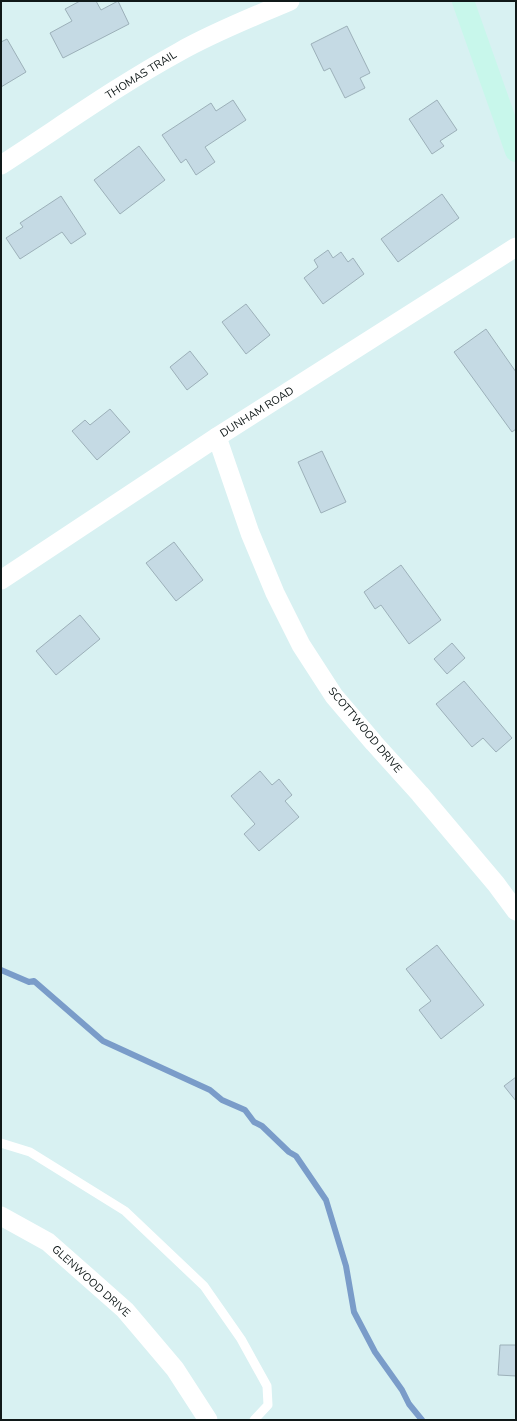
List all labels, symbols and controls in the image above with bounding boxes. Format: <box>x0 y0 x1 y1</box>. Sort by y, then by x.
street label: THOMAS TRAIL <box>103 47 179 103</box>
street label: DUNHAM ROAD <box>217 383 297 441</box>
street label: SCOTTWOOD DRIVE <box>325 684 405 776</box>
street label: GLENWOOD DRIVE <box>49 1242 133 1320</box>

